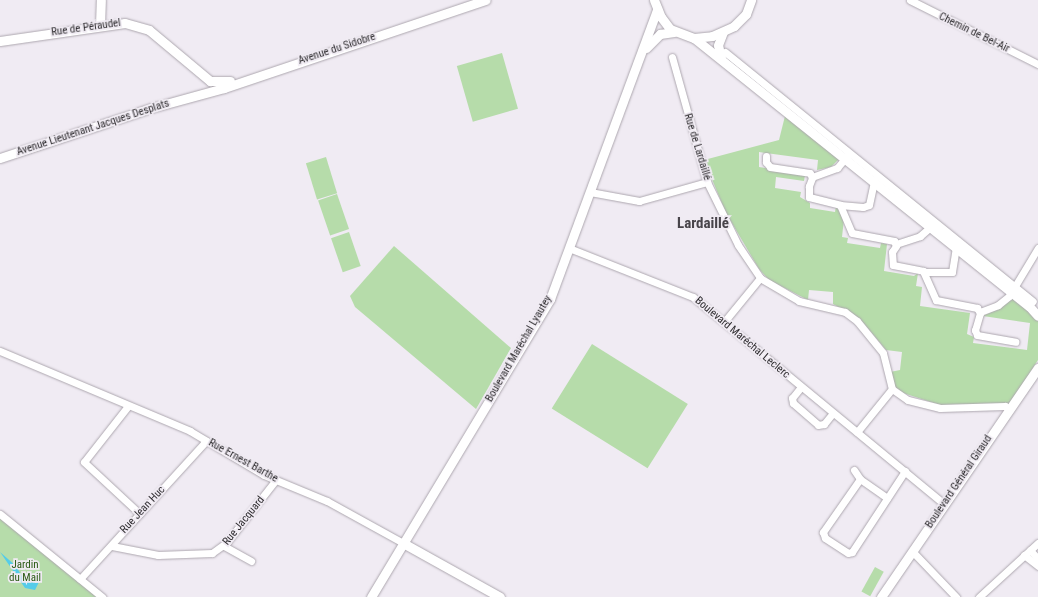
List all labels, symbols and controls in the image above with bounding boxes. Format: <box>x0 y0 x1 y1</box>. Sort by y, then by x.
street label: Chemin de Bel-Air <box>936 10 1012 56</box>
street label: Rue de Péraudel <box>50 17 122 39</box>
street label: Avenue du Sidobre <box>297 30 377 68</box>
street label: Avenue Lieutenant Jacques Desplats <box>15 97 171 159</box>
street label: Rue de Lardaillé <box>681 112 713 182</box>
district label: Lardaillé <box>677 215 729 233</box>
street label: Boulevard Maréchal Lyautey <box>483 293 555 405</box>
street label: Boulevard Maréchal Leclerc <box>692 294 792 382</box>
street label: Boulevard Général Giraud <box>923 433 995 531</box>
street label: Rue Ernest Barthe <box>206 436 280 486</box>
street label: Rue Jean Huc <box>118 484 168 536</box>
street label: Rue Jacquard <box>220 494 268 548</box>
park label: Jardin du Mail <box>9 559 41 585</box>

